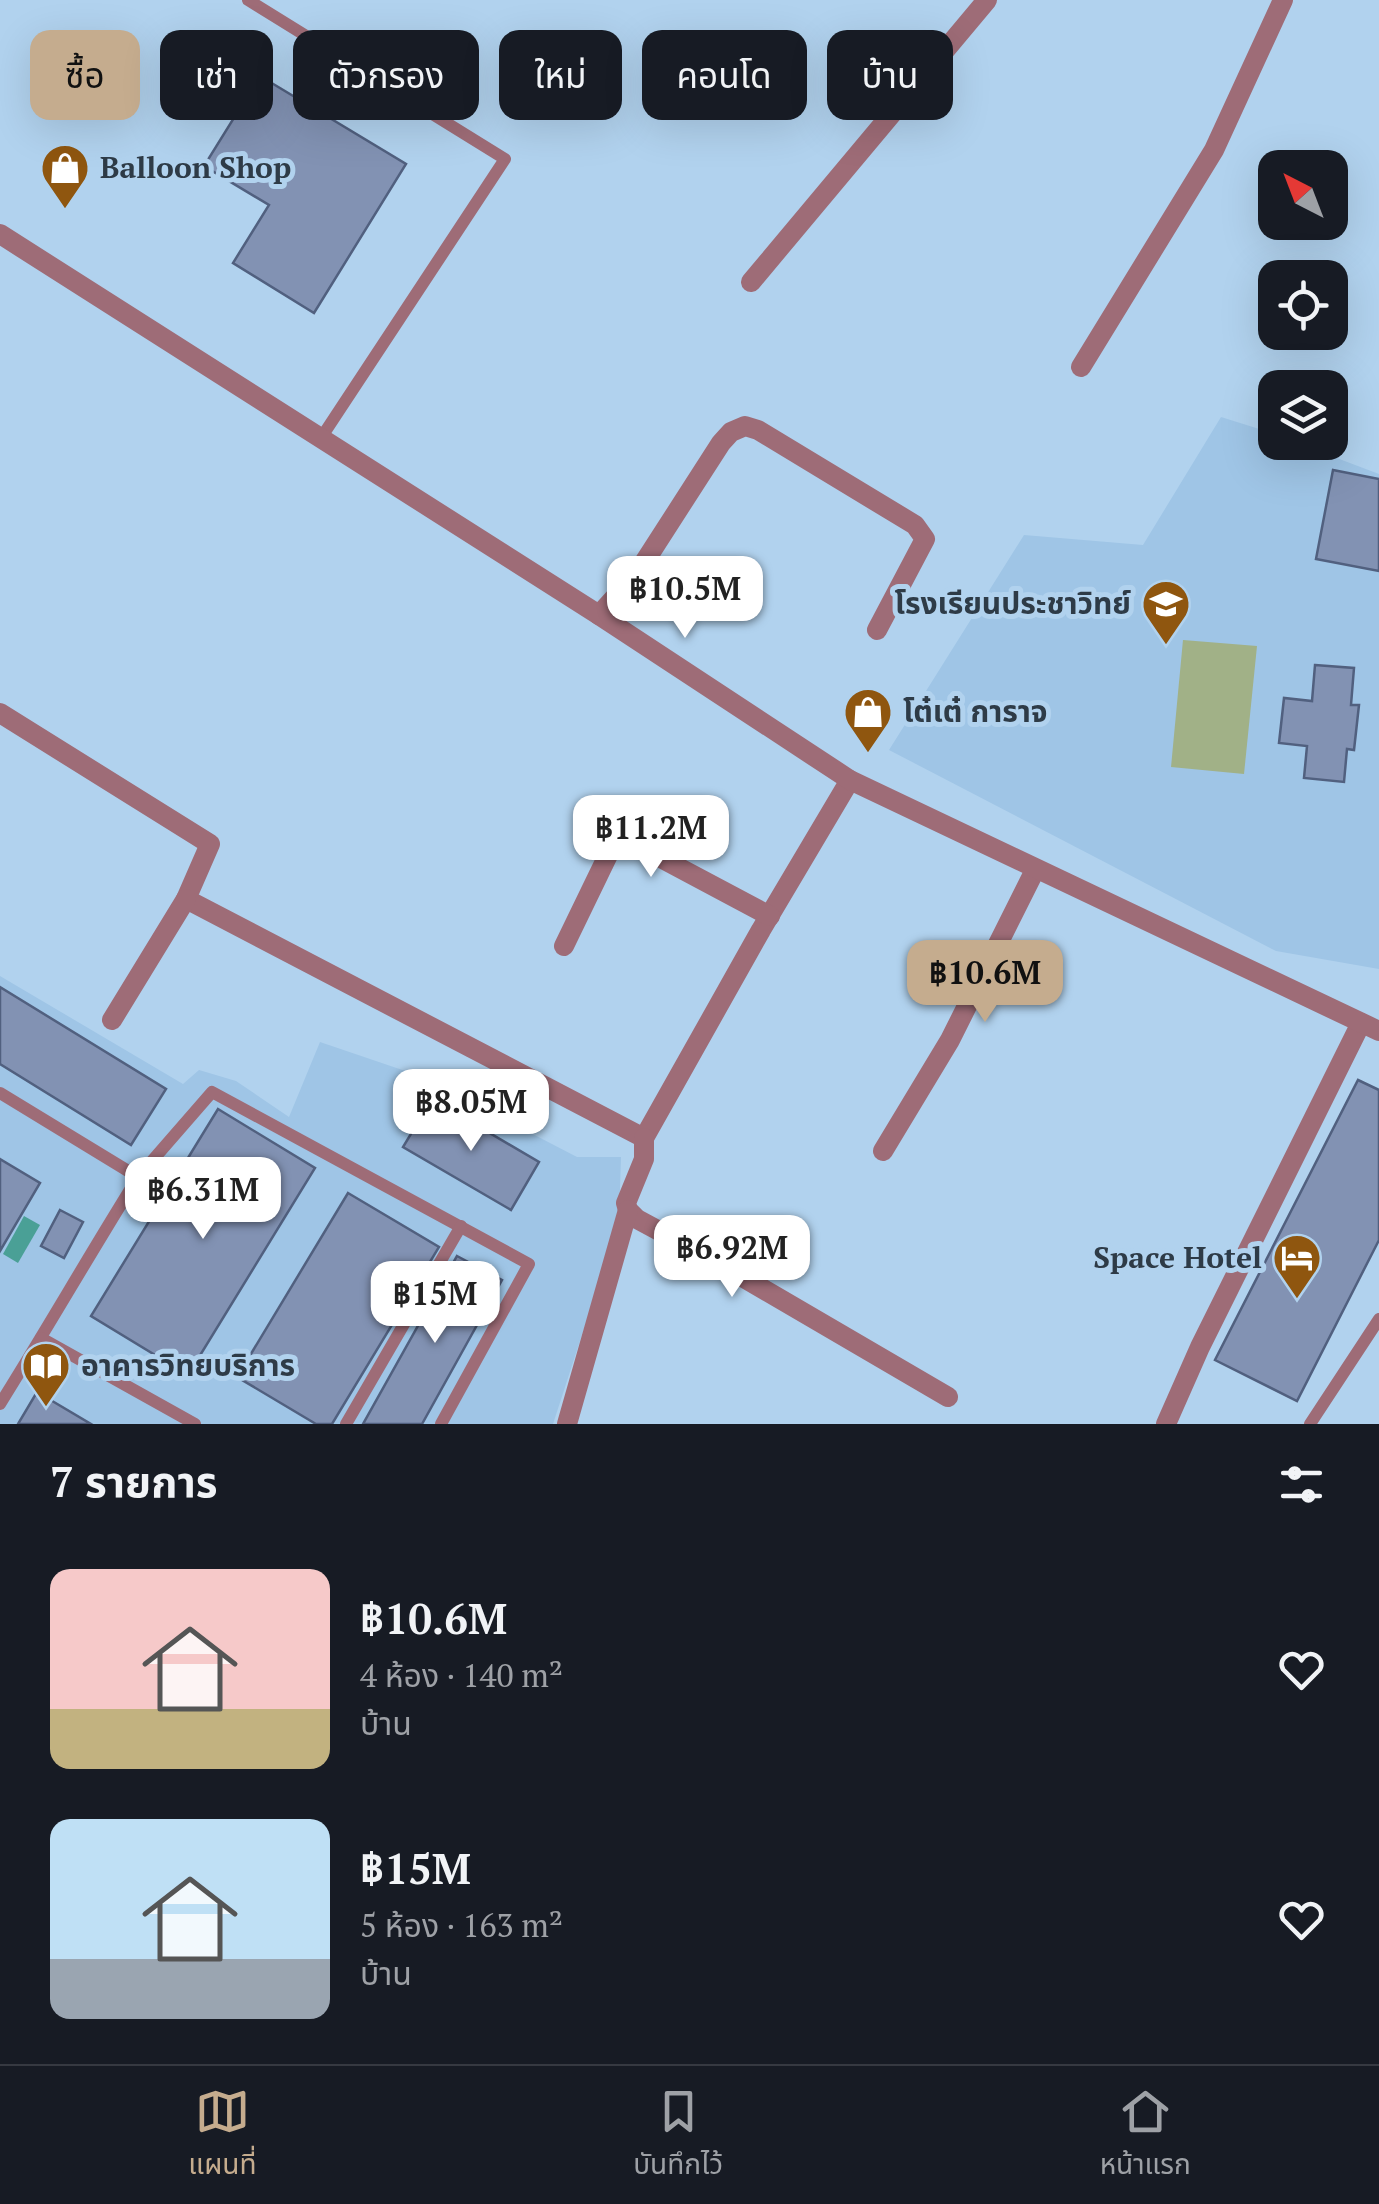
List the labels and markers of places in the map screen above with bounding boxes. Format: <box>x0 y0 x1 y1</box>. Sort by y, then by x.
shop icon: Balloon Shop <box>39 142 91 210</box>
place label: Balloon Shop <box>100 147 291 187</box>
pin: ฿10.5M <box>604 556 766 641</box>
school or university icon: โรงเรียนประชาวิทย์ <box>1140 578 1192 646</box>
place label: โรงเรียนประชาวิทย์ <box>895 583 1131 623</box>
shop icon: โต๋เต๋ การาจ <box>842 686 894 754</box>
place label: โต๋เต๋ การาจ <box>903 691 1048 731</box>
pin: ฿11.2M <box>570 795 732 880</box>
pin: ฿10.6M <box>904 940 1066 1025</box>
pin: ฿8.05M <box>390 1069 552 1154</box>
pin: ฿6.31M <box>122 1157 284 1242</box>
pin: ฿6.92M <box>651 1215 813 1300</box>
hotel icon: Space Hotel <box>1271 1232 1323 1300</box>
place label: Space Hotel <box>1093 1237 1262 1277</box>
pin: ฿15M <box>376 1261 494 1346</box>
library icon: อาคารวิทยบริการ <box>20 1340 72 1408</box>
place label: อาคารวิทยบริการ <box>81 1345 295 1385</box>

